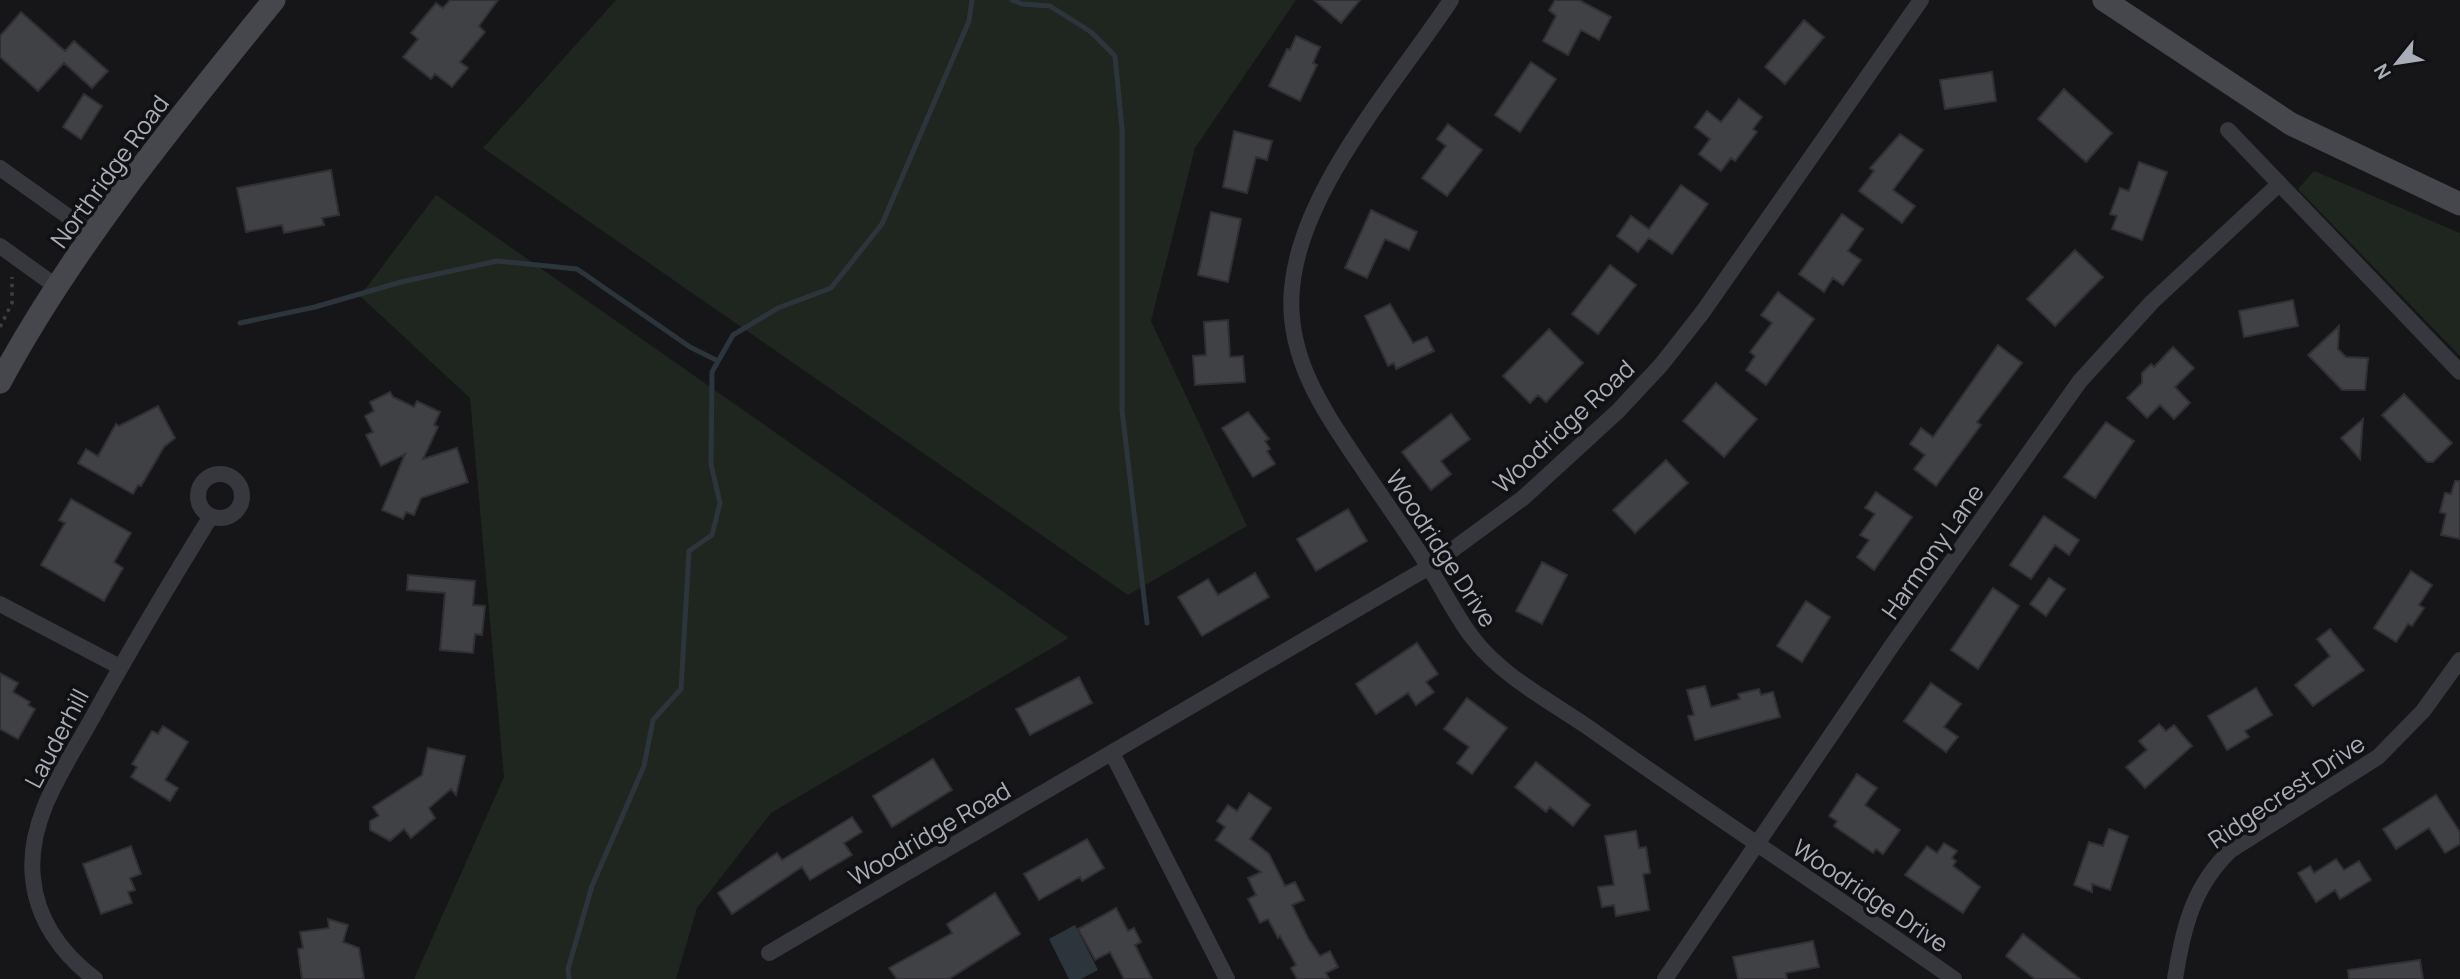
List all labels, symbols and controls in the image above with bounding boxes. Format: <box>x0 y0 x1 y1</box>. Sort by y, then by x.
north arrow <box>2362 28 2432 98</box>
text: N <box>2368 59 2397 84</box>
street label: Northridge Road <box>42 88 176 254</box>
street label: Woodridge Road <box>1485 352 1641 500</box>
street label: Woodridge Drive <box>1379 463 1505 633</box>
street label: Harmony Lane <box>1873 477 1991 625</box>
street label: Lauderhill <box>16 683 96 793</box>
street label: Ridgecrest Drive <box>2201 726 2371 856</box>
street label: Woodridge Road <box>842 773 1016 893</box>
street label: Woodridge Drive <box>1787 831 1955 959</box>

